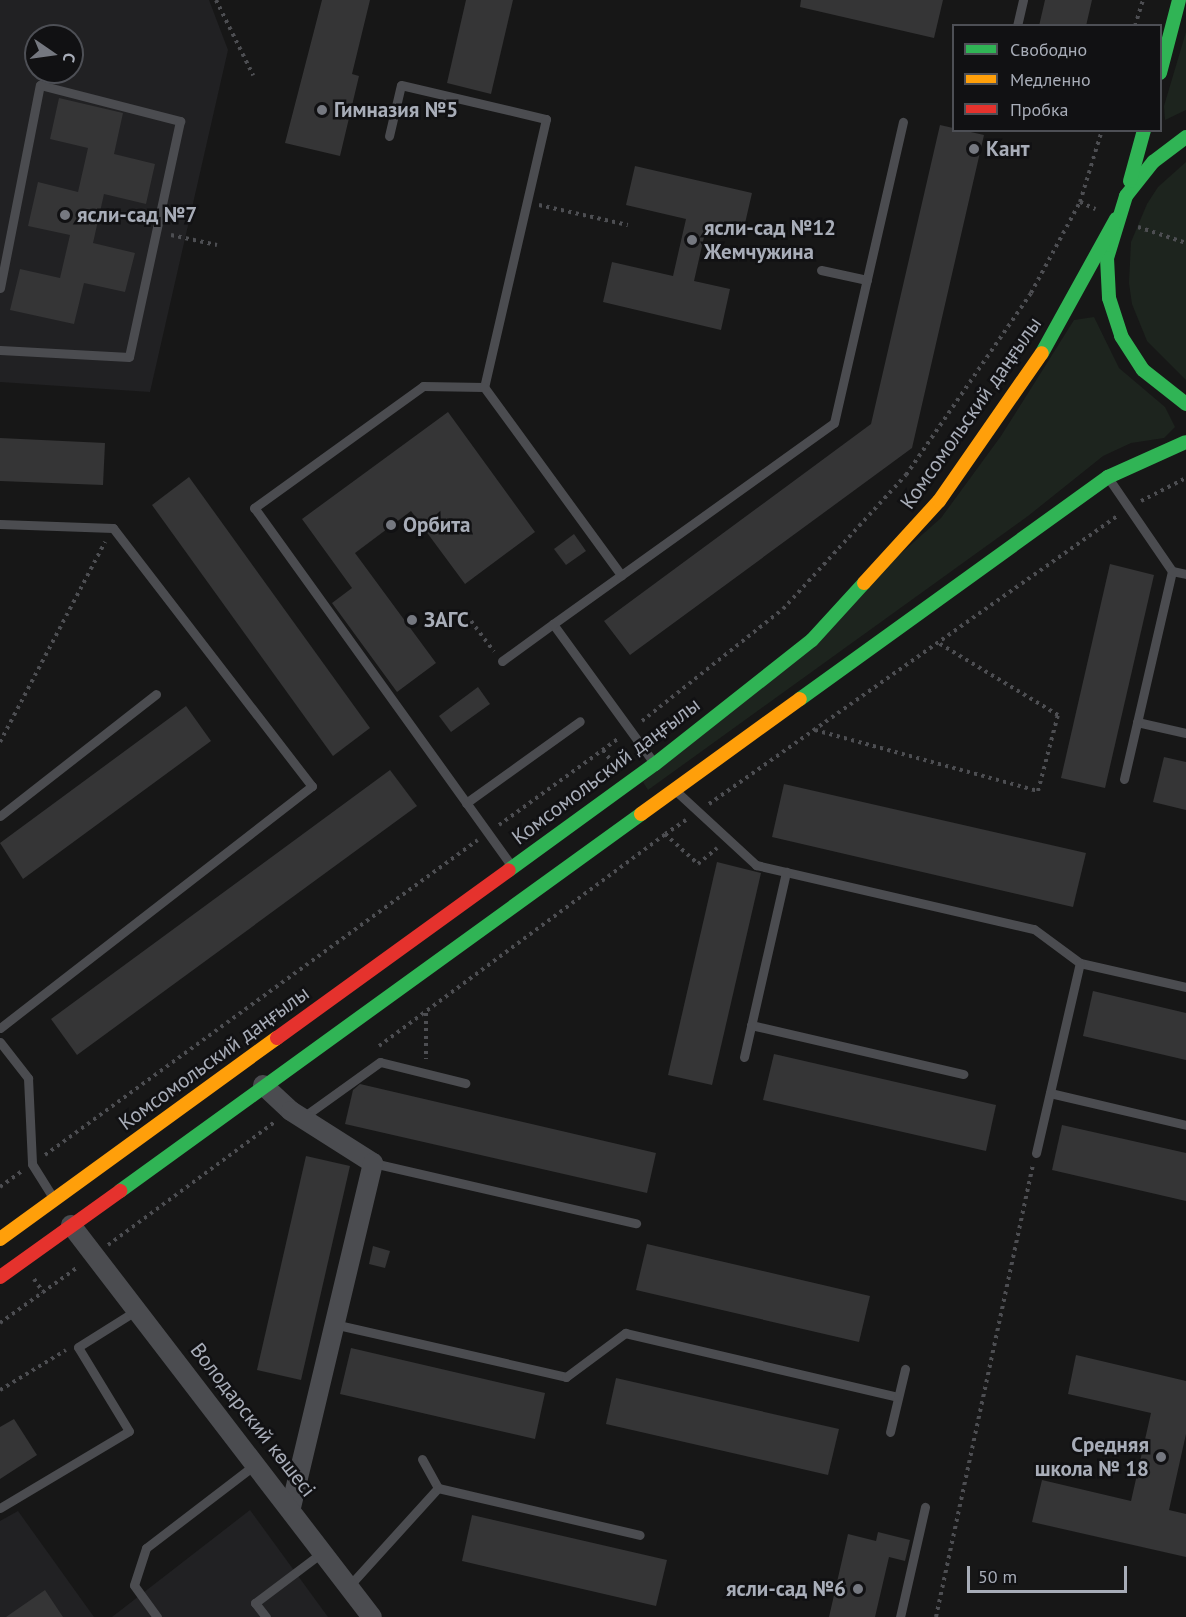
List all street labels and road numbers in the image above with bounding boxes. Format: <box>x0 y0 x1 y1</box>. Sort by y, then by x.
street label: Комсомольский даңғылы <box>895 312 1047 514</box>
street label: Комсомольский даңғылы <box>507 692 705 850</box>
street label: Комсомольский даңғылы <box>114 981 314 1135</box>
street label: Володарский көшесі <box>185 1338 321 1502</box>

